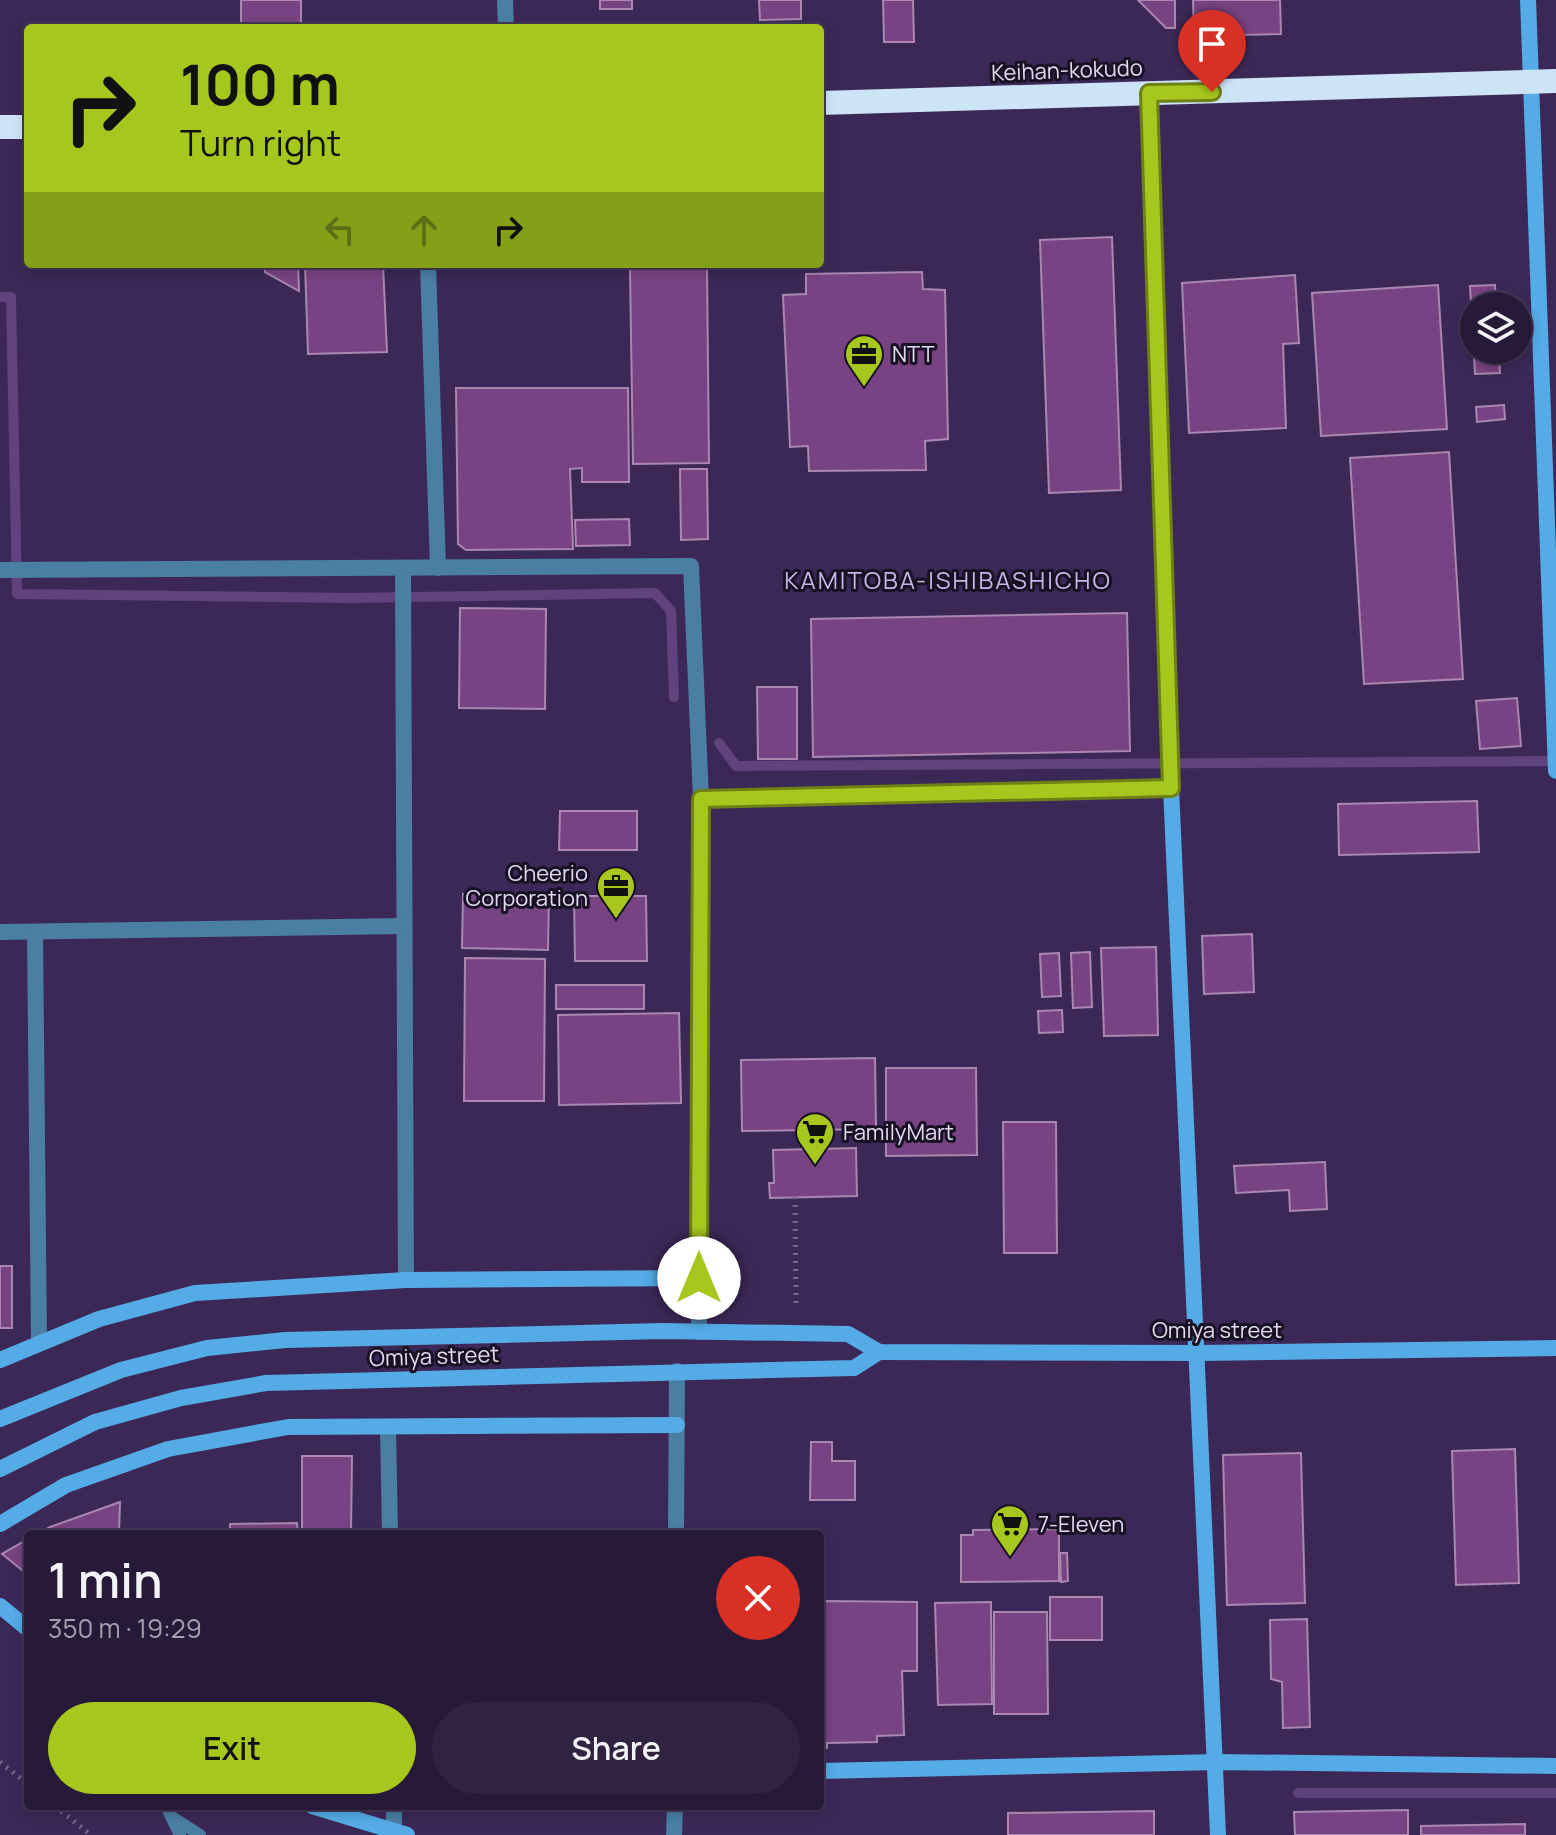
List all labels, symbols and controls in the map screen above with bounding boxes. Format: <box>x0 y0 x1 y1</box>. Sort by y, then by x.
pin <box>1178 10 1246 92</box>
icon: arrive <box>1190 22 1234 66</box>
text: 100 m <box>180 45 340 122</box>
street label: Keihan-kokudo <box>991 52 1143 88</box>
icon: right <box>48 56 152 160</box>
text: Turn right <box>180 118 341 167</box>
icon: left <box>318 208 362 252</box>
icon: ahead <box>402 208 446 252</box>
icon: right <box>486 208 530 252</box>
map controls <box>1460 292 1532 364</box>
button: layers <box>1460 292 1532 364</box>
office icon: NTT <box>843 333 885 388</box>
place label: NTT <box>892 339 935 369</box>
district label: KAMITOBA-ISHIBASHICHO <box>784 563 1112 596</box>
place label: Cheerio Corporation <box>466 858 588 913</box>
office icon: Cheerio Corporation <box>595 865 637 920</box>
supermarket icon: FamilyMart <box>794 1111 836 1166</box>
place label: FamilyMart <box>843 1117 954 1147</box>
position arrow <box>657 1236 741 1320</box>
street label: Omiya street <box>1152 1315 1282 1345</box>
street label: Omiya street <box>368 1339 500 1373</box>
supermarket icon: 7-Eleven <box>989 1503 1031 1558</box>
place label: 7-Eleven <box>1038 1509 1124 1539</box>
text: 1 min <box>48 1547 162 1612</box>
button: close <box>716 1556 800 1640</box>
text: 350 m · 19:29 <box>48 1610 202 1646</box>
button: Exit <box>48 1702 416 1794</box>
button: Share <box>432 1702 800 1794</box>

